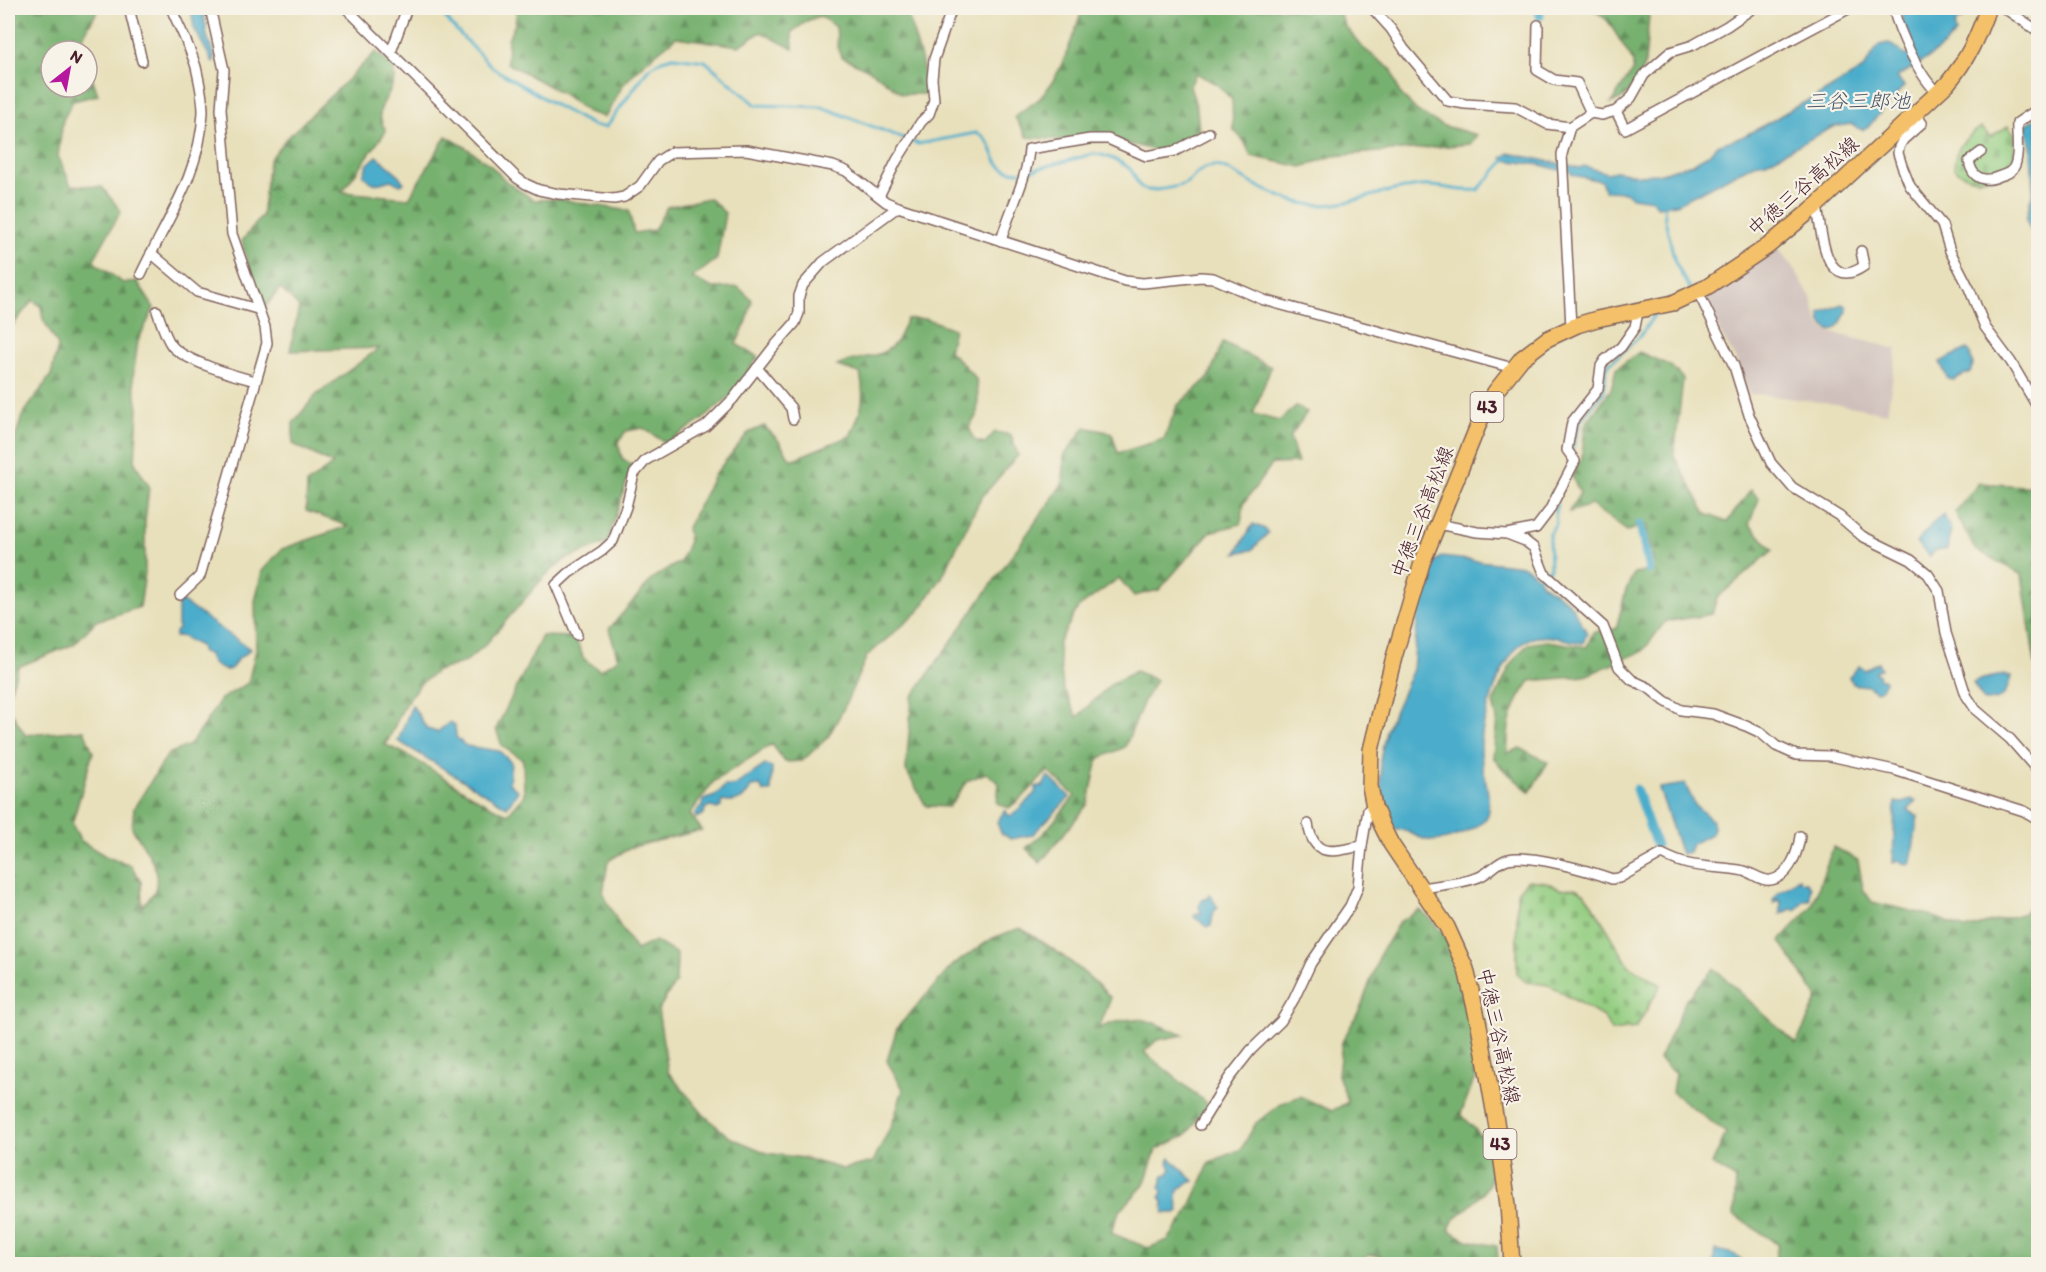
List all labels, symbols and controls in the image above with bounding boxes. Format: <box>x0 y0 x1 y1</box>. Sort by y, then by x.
north arrow <box>39 39 99 99</box>
text: N <box>67 46 86 67</box>
water label: 三谷三郎池 <box>1806 88 1911 113</box>
street label: 中徳三谷高松線 <box>1742 131 1864 241</box>
road number: 43 <box>1470 392 1504 422</box>
street label: 中徳三谷高松線 <box>1386 442 1458 582</box>
street label: 中徳三谷高松線 <box>1473 965 1525 1107</box>
road number: 43 <box>1484 1129 1516 1159</box>

